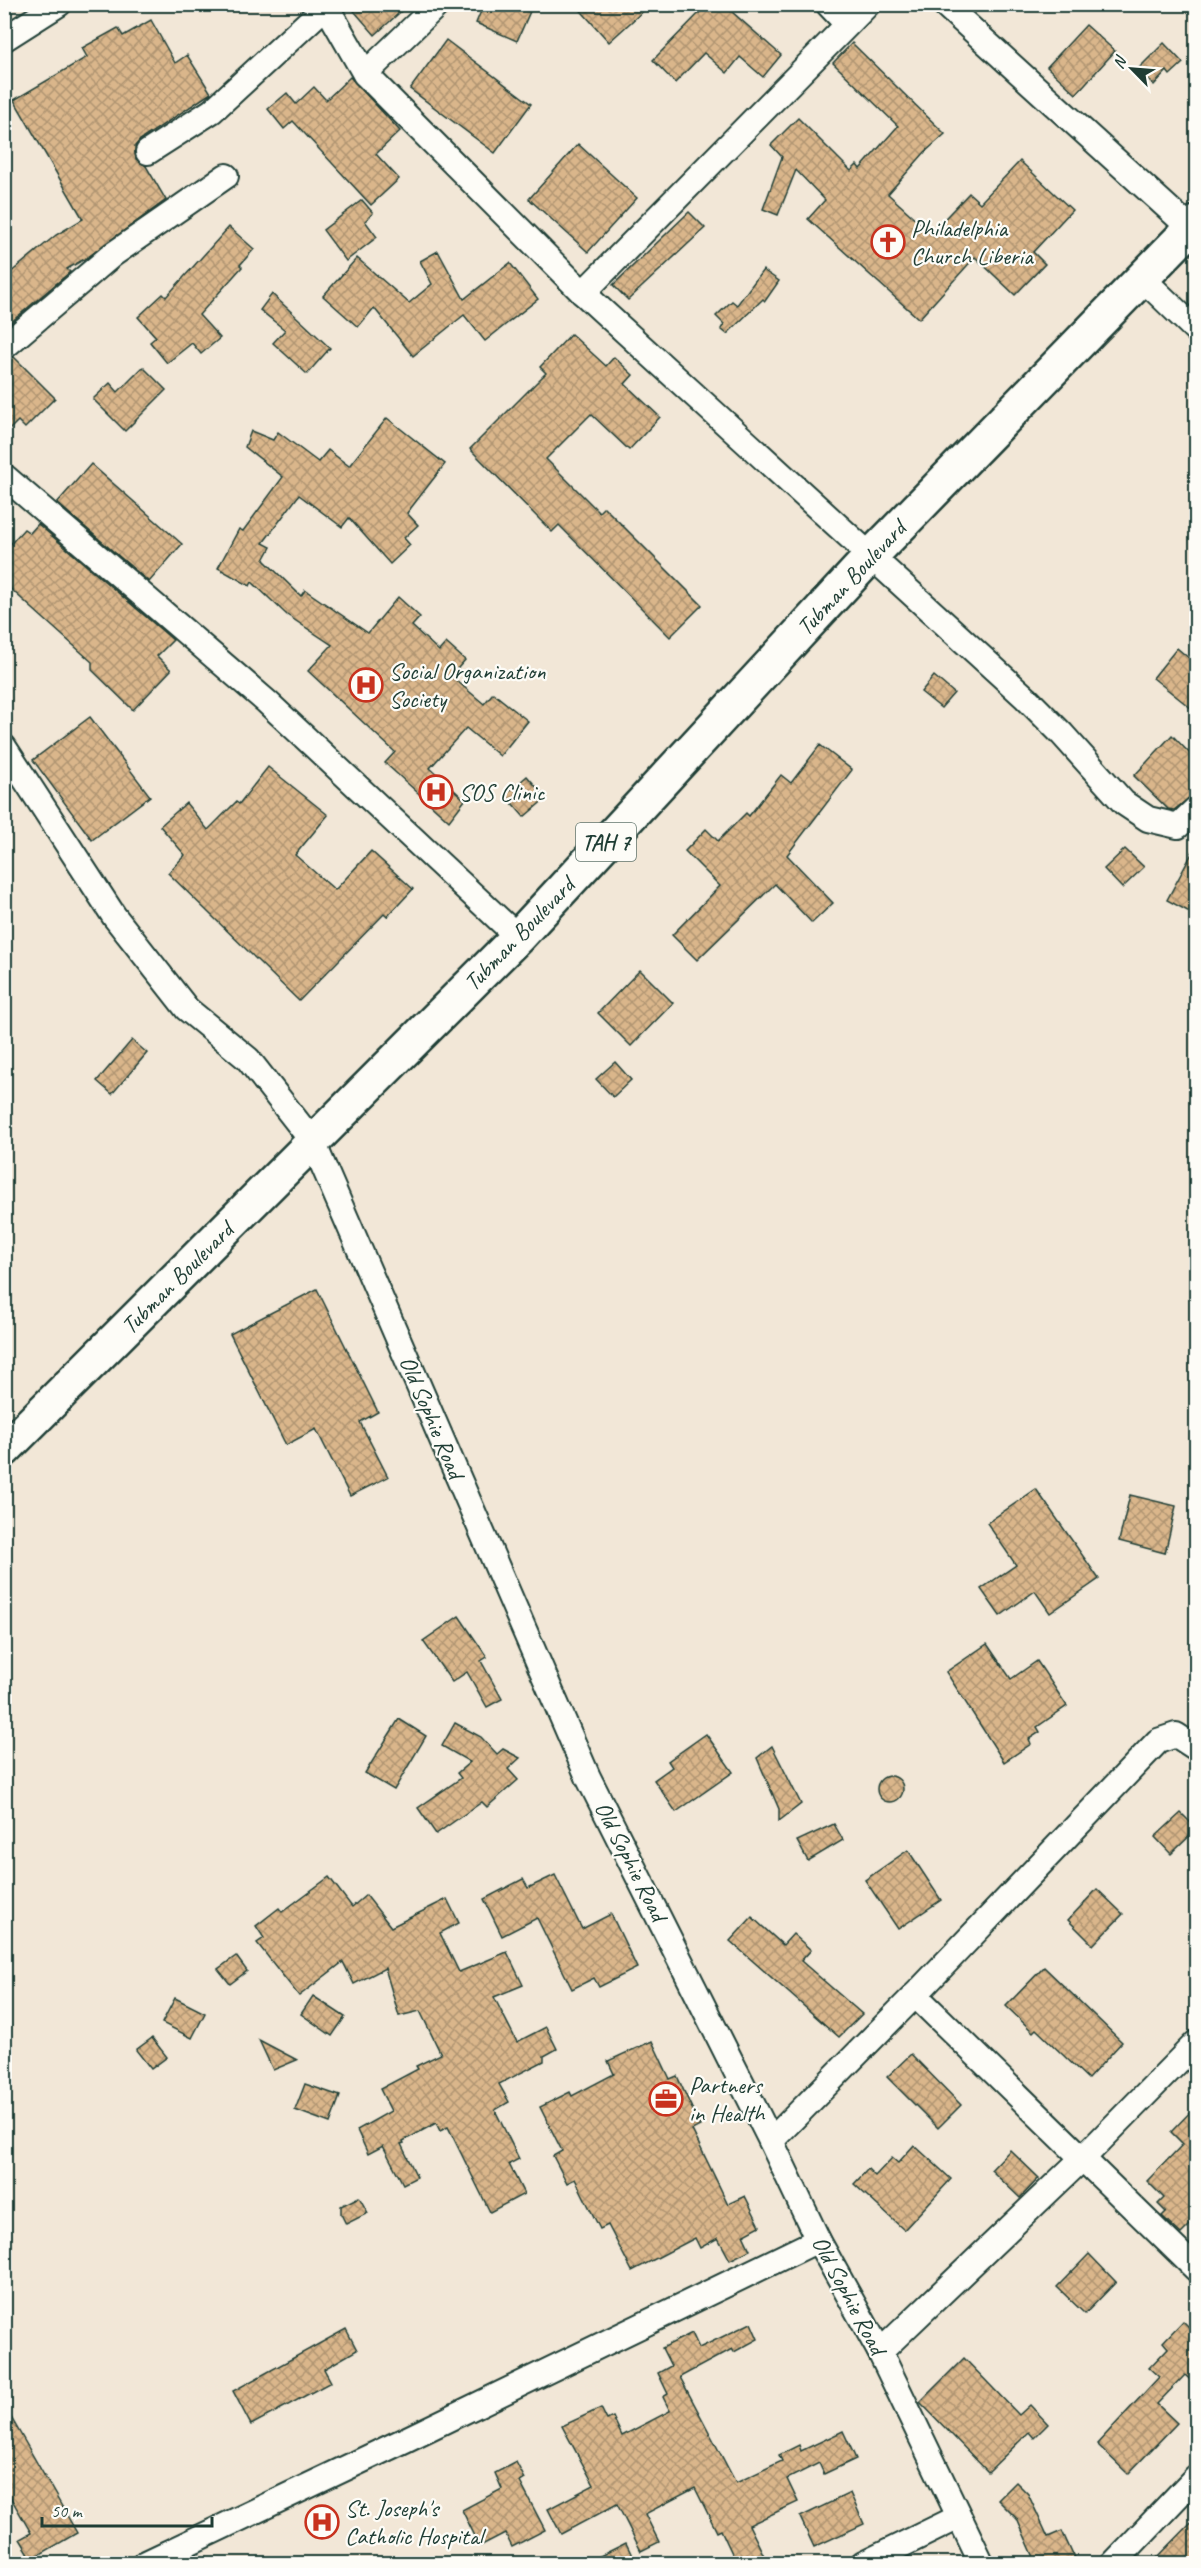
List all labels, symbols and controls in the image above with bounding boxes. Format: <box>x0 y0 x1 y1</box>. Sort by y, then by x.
north arrow <box>1102 39 1162 99</box>
text: N <box>1108 52 1132 72</box>
place label: Philadelphia Church Liberia <box>911 213 1034 271</box>
church icon: Philadelphia Church Liberia <box>870 224 906 260</box>
street label: Tubman Boulevard <box>790 512 914 642</box>
place label: Social Organization Society <box>389 656 546 714</box>
hospital icon: Social Organization Society <box>348 667 384 703</box>
hospital icon: SOS Clinic <box>418 774 454 810</box>
place label: SOS Clinic <box>459 777 545 807</box>
road number: TAH 7 <box>576 823 636 861</box>
street label: Tubman Boulevard <box>457 868 583 997</box>
street label: Tubman Boulevard <box>115 1213 242 1340</box>
street label: Old Sophie Road <box>393 1351 473 1486</box>
street label: Old Sophie Road <box>588 1796 676 1929</box>
place label: Partners in Health <box>689 2070 766 2128</box>
office icon: Partners in Health <box>648 2081 684 2117</box>
street label: Old Sophie Road <box>805 2231 894 2363</box>
scale bar <box>42 2490 212 2528</box>
place label: St. Joseph's Catholic Hospital <box>345 2493 487 2551</box>
text: 50 m <box>51 2500 84 2522</box>
hospital icon: St. Joseph's Catholic Hospital <box>304 2504 340 2540</box>

